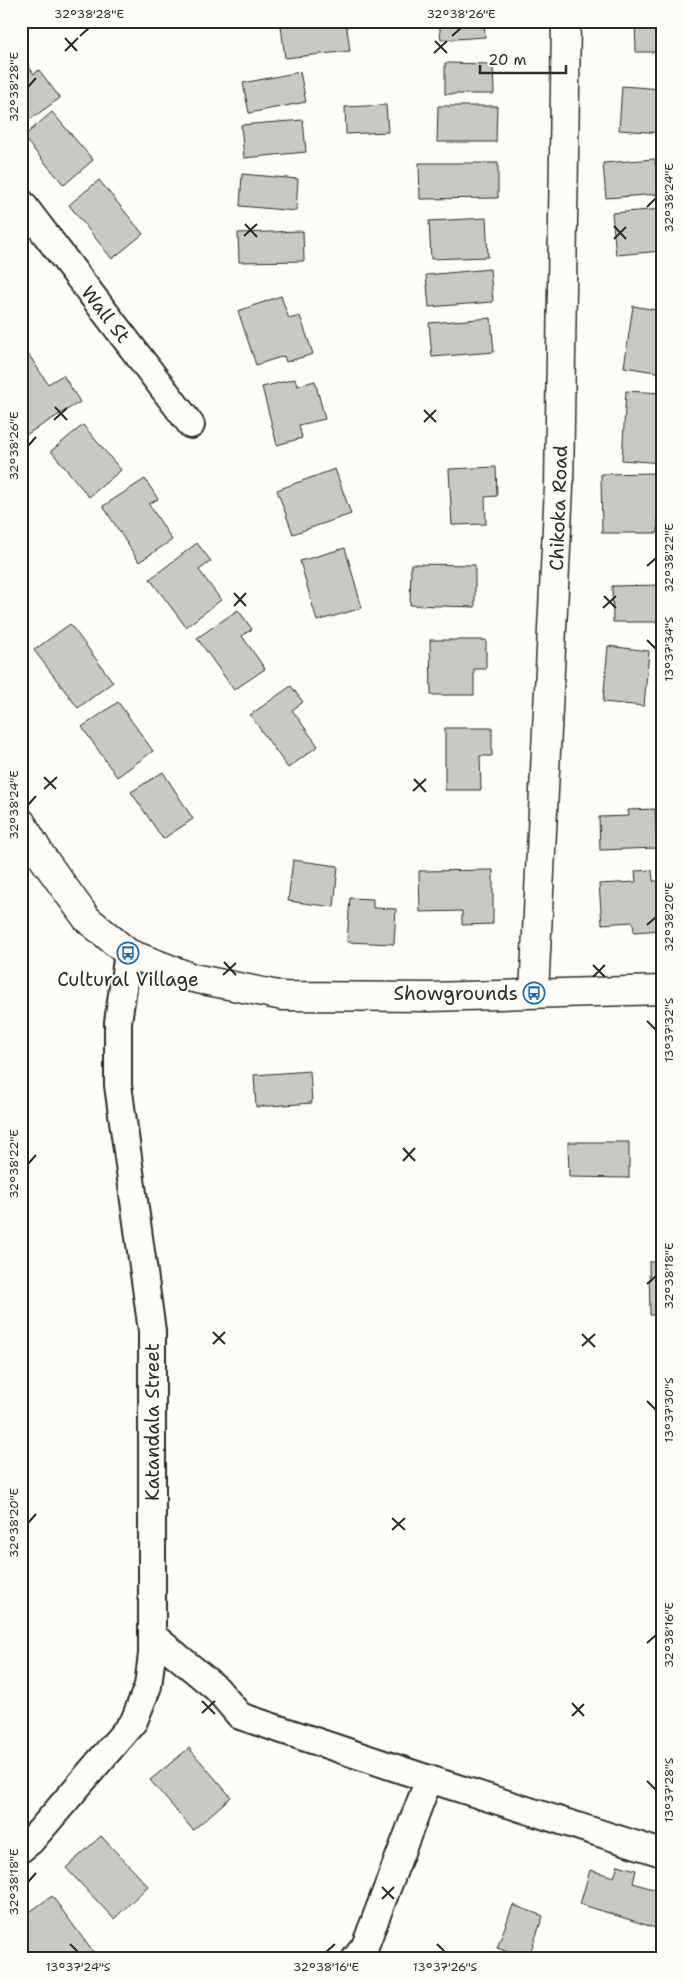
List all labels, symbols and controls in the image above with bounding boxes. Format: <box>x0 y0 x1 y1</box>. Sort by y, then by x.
text: 32°38'28"E <box>54 6 124 22</box>
text: 32°38'26"E <box>426 6 496 22</box>
scale bar <box>480 42 567 74</box>
text: 20 m <box>488 50 527 70</box>
text: 32°38'28"E <box>6 52 22 122</box>
text: 32°38'24"E <box>661 163 677 233</box>
street label: Wall St <box>75 281 136 348</box>
text: 32°38'26"E <box>6 411 22 481</box>
street label: Chikoka Road <box>544 445 573 571</box>
text: 32°38'22"E <box>661 523 677 593</box>
text: 13°37'34"S <box>661 616 677 681</box>
text: 32°38'24"E <box>6 770 22 840</box>
text: 32°38'20"E <box>661 882 677 952</box>
bus stop icon: Cultural Village <box>116 941 140 965</box>
place label: Cultural Village <box>57 967 199 992</box>
place label: Showgrounds <box>394 981 518 1006</box>
bus stop icon: Showgrounds <box>522 981 546 1005</box>
text: 13°37'32"S <box>661 997 677 1062</box>
text: 32°38'22"E <box>6 1129 22 1199</box>
text: 32°38'18"E <box>661 1243 677 1309</box>
street label: Katandala Street <box>140 1343 165 1501</box>
text: 13°37'30"S <box>661 1377 677 1443</box>
text: 32°38'20"E <box>6 1488 22 1558</box>
text: 32°38'16"E <box>661 1602 677 1668</box>
text: 13°37'28"S <box>661 1757 677 1823</box>
text: 32°38'18"E <box>6 1849 22 1915</box>
text: 13°37'24"S <box>46 1959 111 1975</box>
text: 32°38'16"E <box>293 1959 359 1975</box>
text: 13°37'26"S <box>413 1959 477 1975</box>

